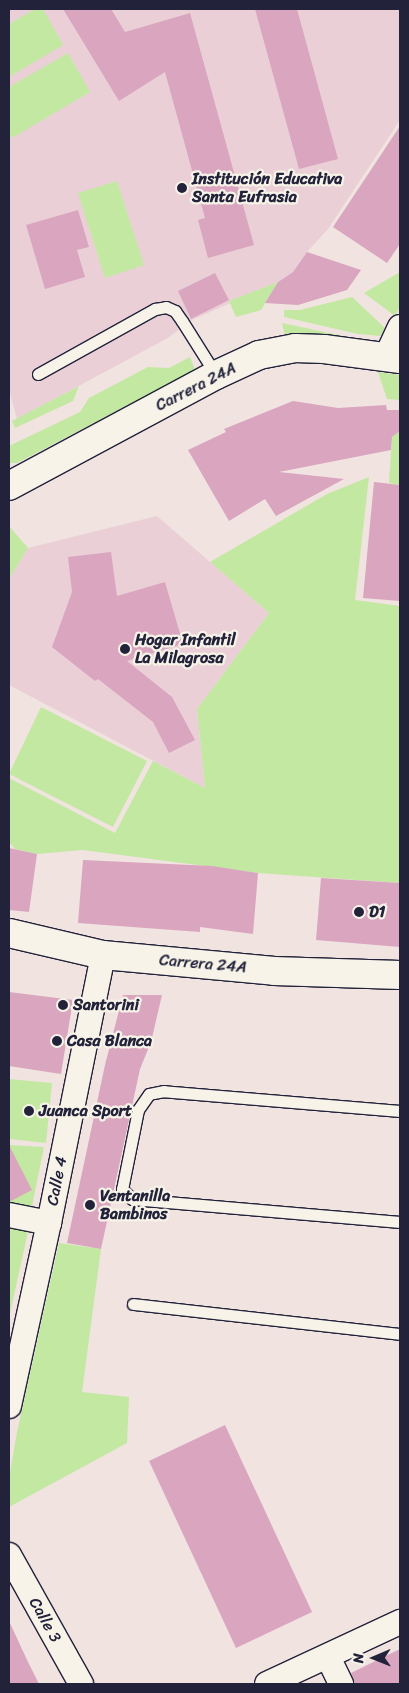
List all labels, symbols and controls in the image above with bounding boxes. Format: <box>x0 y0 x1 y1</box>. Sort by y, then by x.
place label: Institución Educativa Santa Eufrasia <box>192 169 342 207</box>
marker: Institución Educativa Santa Eufrasia <box>176 182 188 194</box>
street label: Carrera 24A <box>153 359 239 415</box>
place label: Hogar Infantil La Milagrosa <box>135 630 236 668</box>
marker: Hogar Infantil La Milagrosa <box>119 643 131 655</box>
place label: D1 <box>369 902 385 922</box>
marker: D1 <box>353 906 365 918</box>
street label: Carrera 24A <box>158 951 248 977</box>
place label: Santorini <box>73 995 139 1015</box>
marker: Santorini <box>57 999 69 1011</box>
place label: Casa Blanca <box>67 1031 152 1051</box>
marker: Casa Blanca <box>51 1035 63 1047</box>
place label: Juanca Sport <box>39 1101 132 1121</box>
marker: Juanca Sport <box>23 1105 35 1117</box>
street label: Calle 4 <box>43 1155 71 1207</box>
place label: Ventanilla Bambinos <box>100 1186 170 1224</box>
marker: Ventanilla Bambinos <box>84 1199 96 1211</box>
street label: Calle 3 <box>25 1594 65 1646</box>
north arrow <box>349 1633 399 1683</box>
text: N <box>346 1653 371 1663</box>

